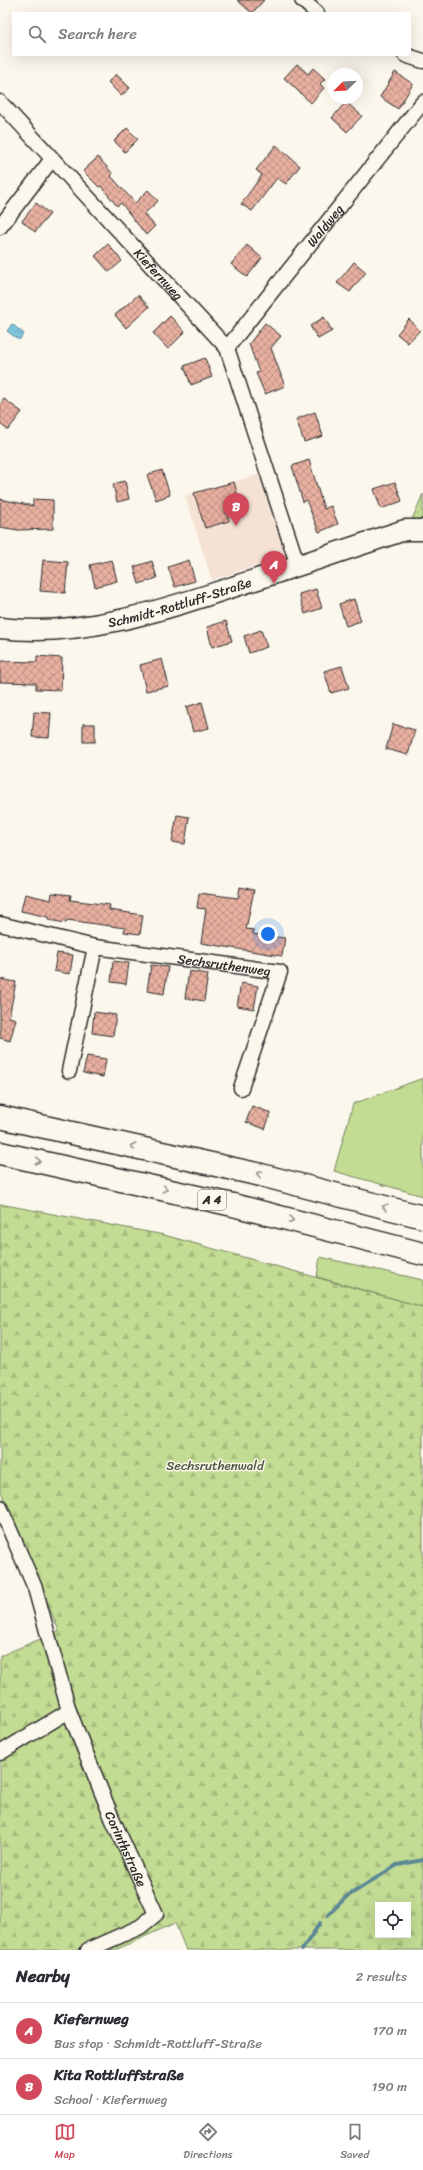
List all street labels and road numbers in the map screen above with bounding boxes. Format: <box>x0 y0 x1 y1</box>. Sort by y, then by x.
street label: Waldweg <box>300 198 349 252</box>
street label: Kiefernweg <box>128 242 189 306</box>
street label: Schmidt-Rottluff-Straße <box>106 570 255 634</box>
street label: Sechsruthenweg <box>176 947 273 982</box>
road number: A 4 <box>198 1190 226 1210</box>
street label: Corinthstraße <box>99 1807 154 1891</box>

